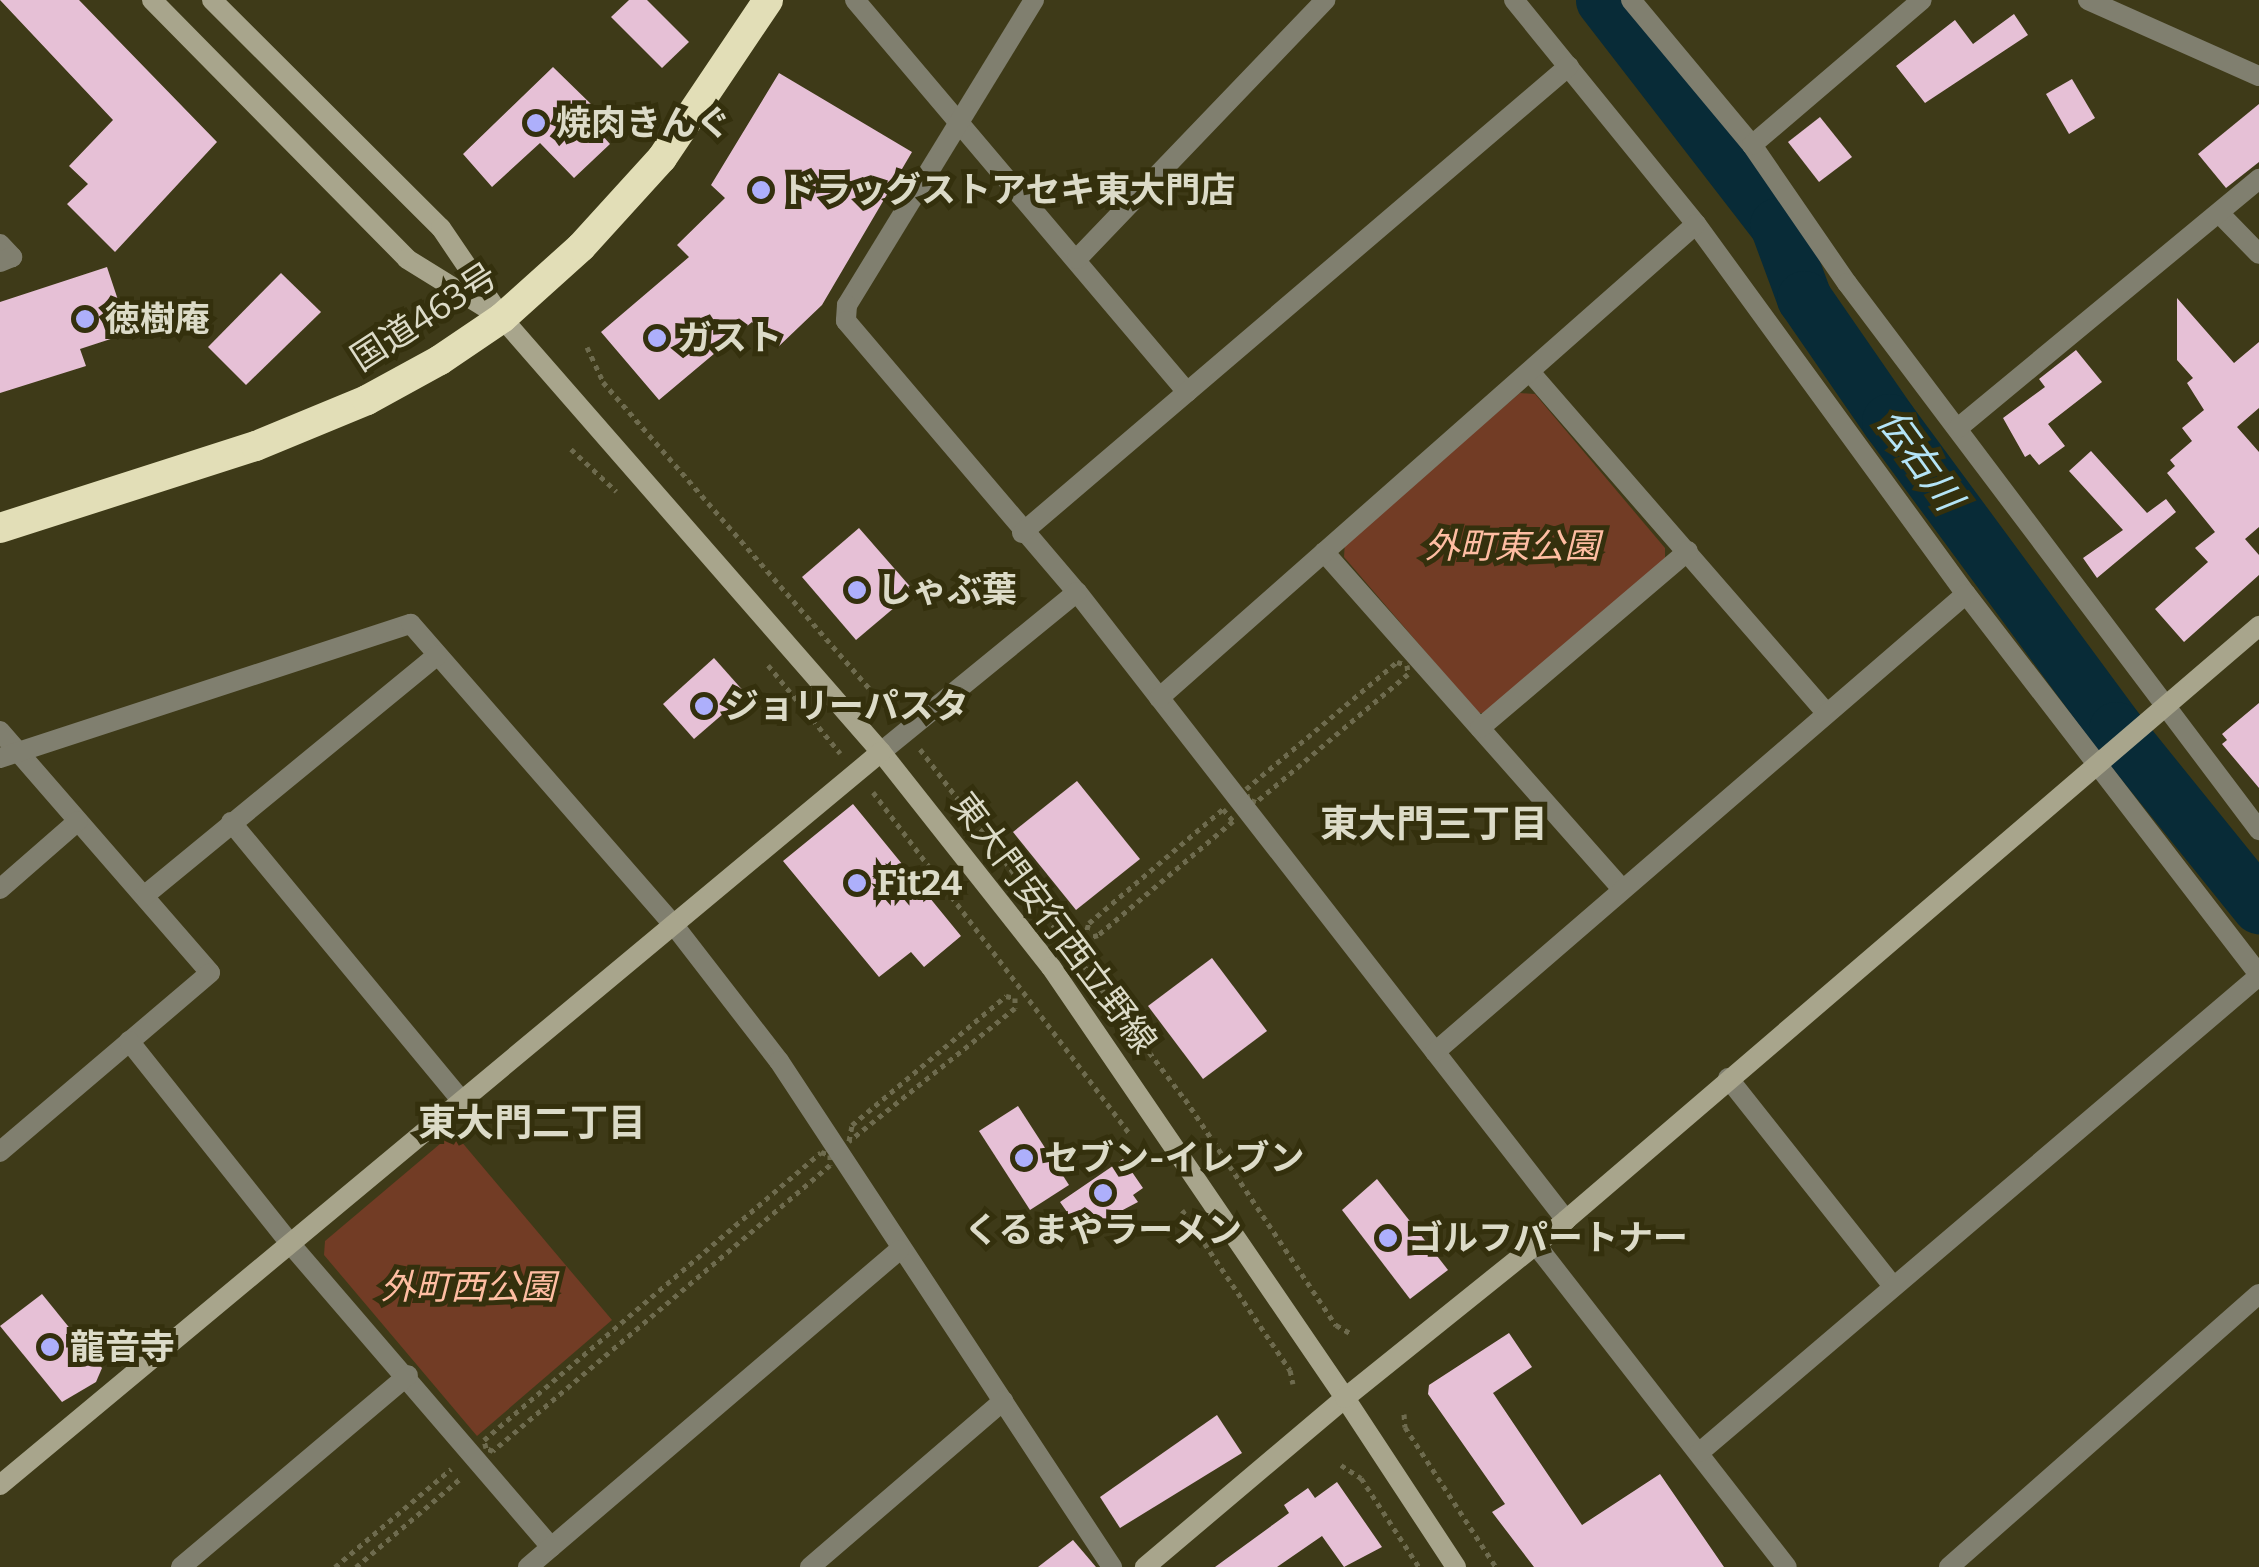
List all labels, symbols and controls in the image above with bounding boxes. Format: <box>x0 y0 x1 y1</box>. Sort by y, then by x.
place label: 焼肉きんぐ <box>556 102 731 144</box>
marker: 焼肉きんぐ <box>525 112 547 134</box>
place label: ドラッグストアセキ東大門店 <box>781 169 1236 211</box>
marker: ドラッグストアセキ東大門店 <box>750 179 772 201</box>
street label: 国道463号 <box>343 254 505 380</box>
place label: 徳樹庵 <box>105 298 210 340</box>
marker: 徳樹庵 <box>74 308 96 330</box>
place label: ガスト <box>677 317 782 359</box>
marker: ガスト <box>646 327 668 349</box>
water label: 伝右川 <box>1867 400 1971 520</box>
park label: 外町東公園 <box>1425 525 1599 567</box>
place label: しゃぶ葉 <box>877 569 1017 611</box>
marker: しゃぶ葉 <box>846 579 868 601</box>
place label: ジョリーパスタ <box>724 685 969 727</box>
marker: ジョリーパスタ <box>693 695 715 717</box>
street label: 東大門安行西立野線 <box>942 785 1166 1061</box>
district label: 東大門三丁目 <box>1320 802 1548 848</box>
place label: Fit24 <box>877 862 962 904</box>
marker: Fit24 <box>846 872 868 894</box>
district label: 東大門二丁目 <box>418 1101 646 1147</box>
place label: セブン-イレブン <box>1044 1137 1305 1179</box>
marker: セブン-イレブン <box>1013 1147 1035 1169</box>
marker: くるまやラーメン <box>1092 1182 1114 1204</box>
place label: くるまやラーメン <box>963 1209 1243 1251</box>
place label: ゴルフパートナー <box>1408 1217 1688 1259</box>
marker: ゴルフパートナー <box>1377 1227 1399 1249</box>
park label: 外町西公園 <box>381 1266 555 1308</box>
place label: 龍音寺 <box>70 1326 175 1368</box>
marker: 龍音寺 <box>39 1336 61 1358</box>

